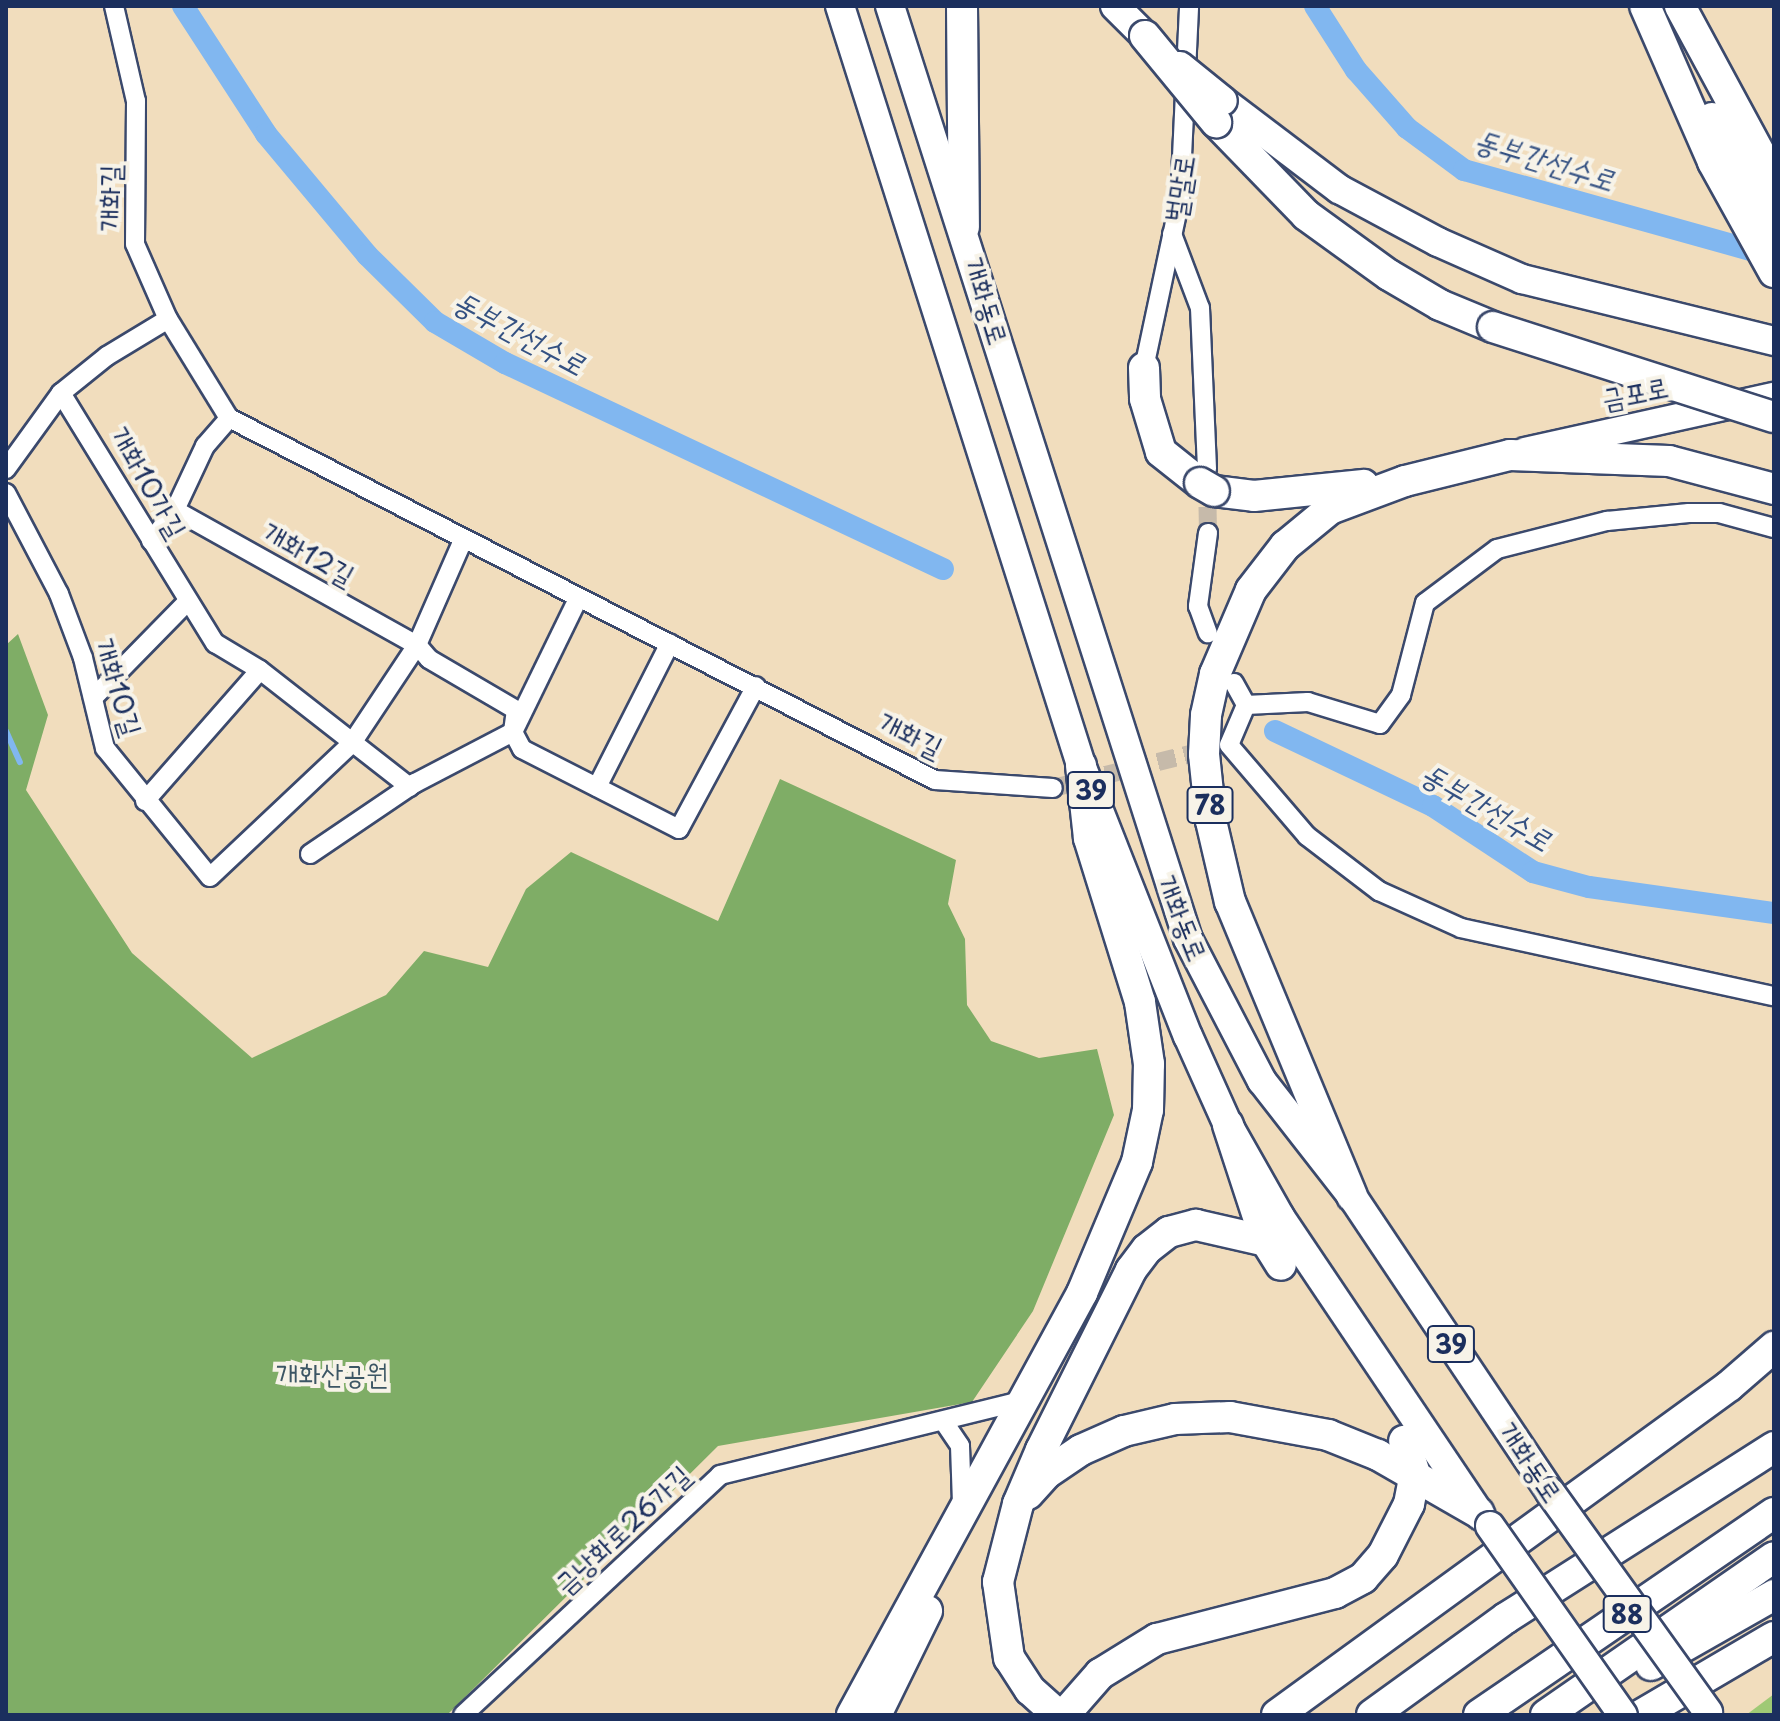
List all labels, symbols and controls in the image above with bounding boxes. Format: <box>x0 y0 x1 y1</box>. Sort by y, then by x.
water label: 동부간선수로 <box>1470 121 1620 197</box>
street label: 벌말로 <box>1157 152 1201 224</box>
street label: 개화길 <box>92 164 126 232</box>
street label: 개화동로 <box>958 253 1016 349</box>
water label: 동부간선수로 <box>448 282 592 382</box>
street label: 금포로 <box>1599 369 1671 415</box>
street label: 개화10가길 <box>104 420 194 544</box>
street label: 개화12길 <box>257 514 361 592</box>
street label: 개화10길 <box>88 634 150 740</box>
street label: 개화길 <box>873 704 949 764</box>
water label: 동부간선수로 <box>1415 754 1559 858</box>
road number: 39 <box>1065 768 1117 812</box>
road number: 78 <box>1186 783 1234 827</box>
street label: 개화동로 <box>1151 870 1215 966</box>
road number: 39 <box>1425 1322 1477 1366</box>
park label: 개화산공원 <box>276 1356 388 1390</box>
street label: 개화동로 <box>1492 1415 1570 1509</box>
street label: 금낭화로26가길 <box>547 1458 697 1600</box>
road number: 88 <box>1601 1592 1653 1636</box>

